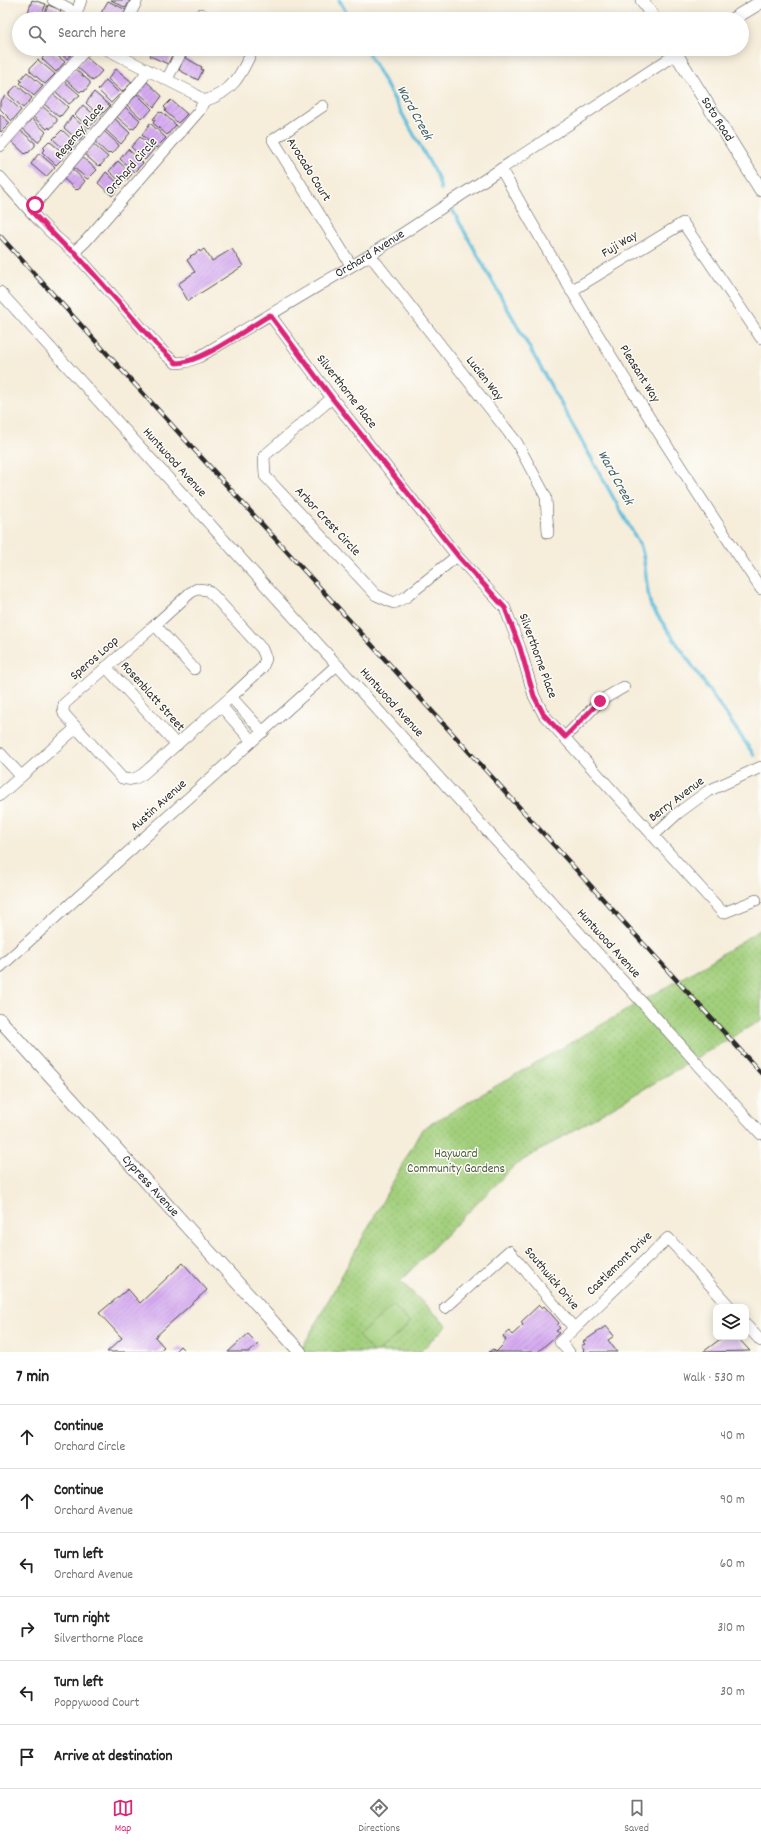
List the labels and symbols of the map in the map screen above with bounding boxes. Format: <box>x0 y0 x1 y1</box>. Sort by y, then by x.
water label: Ward Creek <box>391 82 438 145</box>
street label: Soto Road <box>696 93 738 145</box>
street label: Regency Place <box>51 99 110 165</box>
street label: Orchard Circle <box>101 134 163 200</box>
street label: Avocado Court <box>281 134 335 206</box>
route start <box>26 196 44 214</box>
street label: Orchard Avenue <box>332 225 409 283</box>
street label: Fuji Way <box>598 226 642 263</box>
street label: Pleasant Way <box>614 341 665 407</box>
street label: Silverthorne Place <box>311 351 381 433</box>
street label: Lucien Way <box>460 353 508 406</box>
street label: Huntwood Avenue <box>138 424 211 502</box>
water label: Ward Creek <box>592 447 639 510</box>
street label: Arbor Crest Circle <box>290 483 364 561</box>
street label: Silverthorne Place <box>513 611 561 701</box>
street label: Speros Loop <box>66 632 124 686</box>
street label: Rosenblatt Street <box>115 658 189 736</box>
street label: Huntwood Avenue <box>355 664 428 742</box>
route end <box>591 692 609 710</box>
street label: Berry Avenue <box>645 773 709 827</box>
street label: Austin Avenue <box>127 775 192 836</box>
street label: Huntwood Avenue <box>572 905 645 983</box>
park label: Hayward Community Gardens <box>407 1145 505 1179</box>
street label: Cypress Avenue <box>117 1151 184 1222</box>
street label: Castlemont Drive <box>583 1227 657 1300</box>
street label: Southwick Drive <box>519 1243 583 1315</box>

